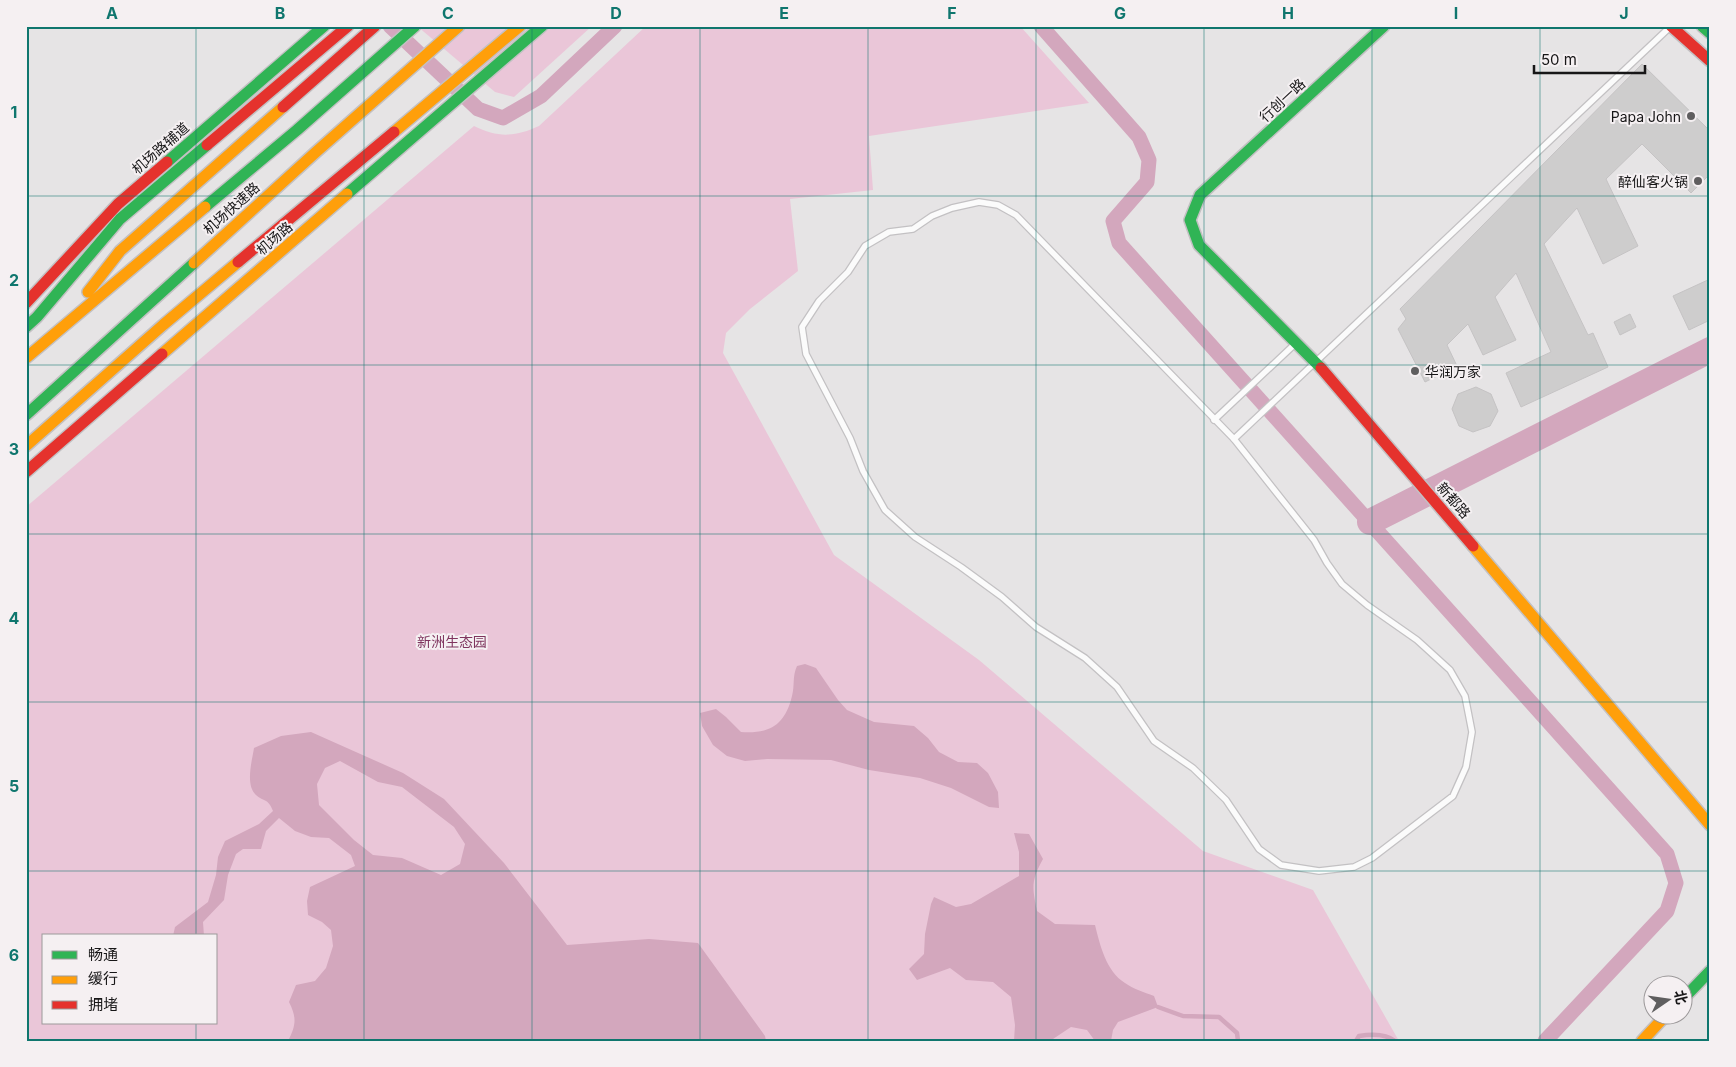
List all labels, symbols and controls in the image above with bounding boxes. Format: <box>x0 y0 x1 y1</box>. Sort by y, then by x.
text: A <box>106 3 118 23</box>
text: B <box>275 3 285 23</box>
text: C <box>442 3 454 23</box>
text: D <box>610 3 622 23</box>
text: E <box>779 3 789 23</box>
text: F <box>947 3 957 23</box>
text: G <box>1114 3 1126 23</box>
text: H <box>1282 3 1294 23</box>
text: I <box>1454 3 1458 23</box>
text: J <box>1619 3 1629 23</box>
scale bar <box>1534 42 1645 74</box>
text: 50 m <box>1541 50 1577 69</box>
street label: 行创一路 <box>1256 75 1308 125</box>
text: 1 <box>11 102 17 122</box>
place label: Papa John <box>1611 108 1681 125</box>
marker: Papa John <box>1685 110 1697 122</box>
street label: 机场路辅道 <box>128 119 192 177</box>
place label: 醉仙客火锅 <box>1618 173 1688 190</box>
marker: 醉仙客火锅 <box>1692 175 1704 187</box>
street label: 机场快速路 <box>199 178 263 238</box>
street label: 机场路 <box>253 218 295 258</box>
text: 2 <box>9 270 19 290</box>
place label: 华润万家 <box>1425 363 1481 380</box>
marker: 华润万家 <box>1409 365 1421 377</box>
text: 3 <box>9 439 19 459</box>
street label: 新都路 <box>1434 479 1474 521</box>
text: 4 <box>9 608 20 628</box>
park label: 新洲生态园 <box>417 633 487 650</box>
text: 5 <box>9 776 19 796</box>
legend <box>42 934 218 1024</box>
text: 6 <box>9 945 19 965</box>
text: 畅通 <box>88 945 118 964</box>
text: 缓行 <box>88 969 118 988</box>
north arrow <box>1644 974 1694 1024</box>
text: 北 <box>1671 988 1691 1006</box>
text: 拥堵 <box>88 995 118 1014</box>

